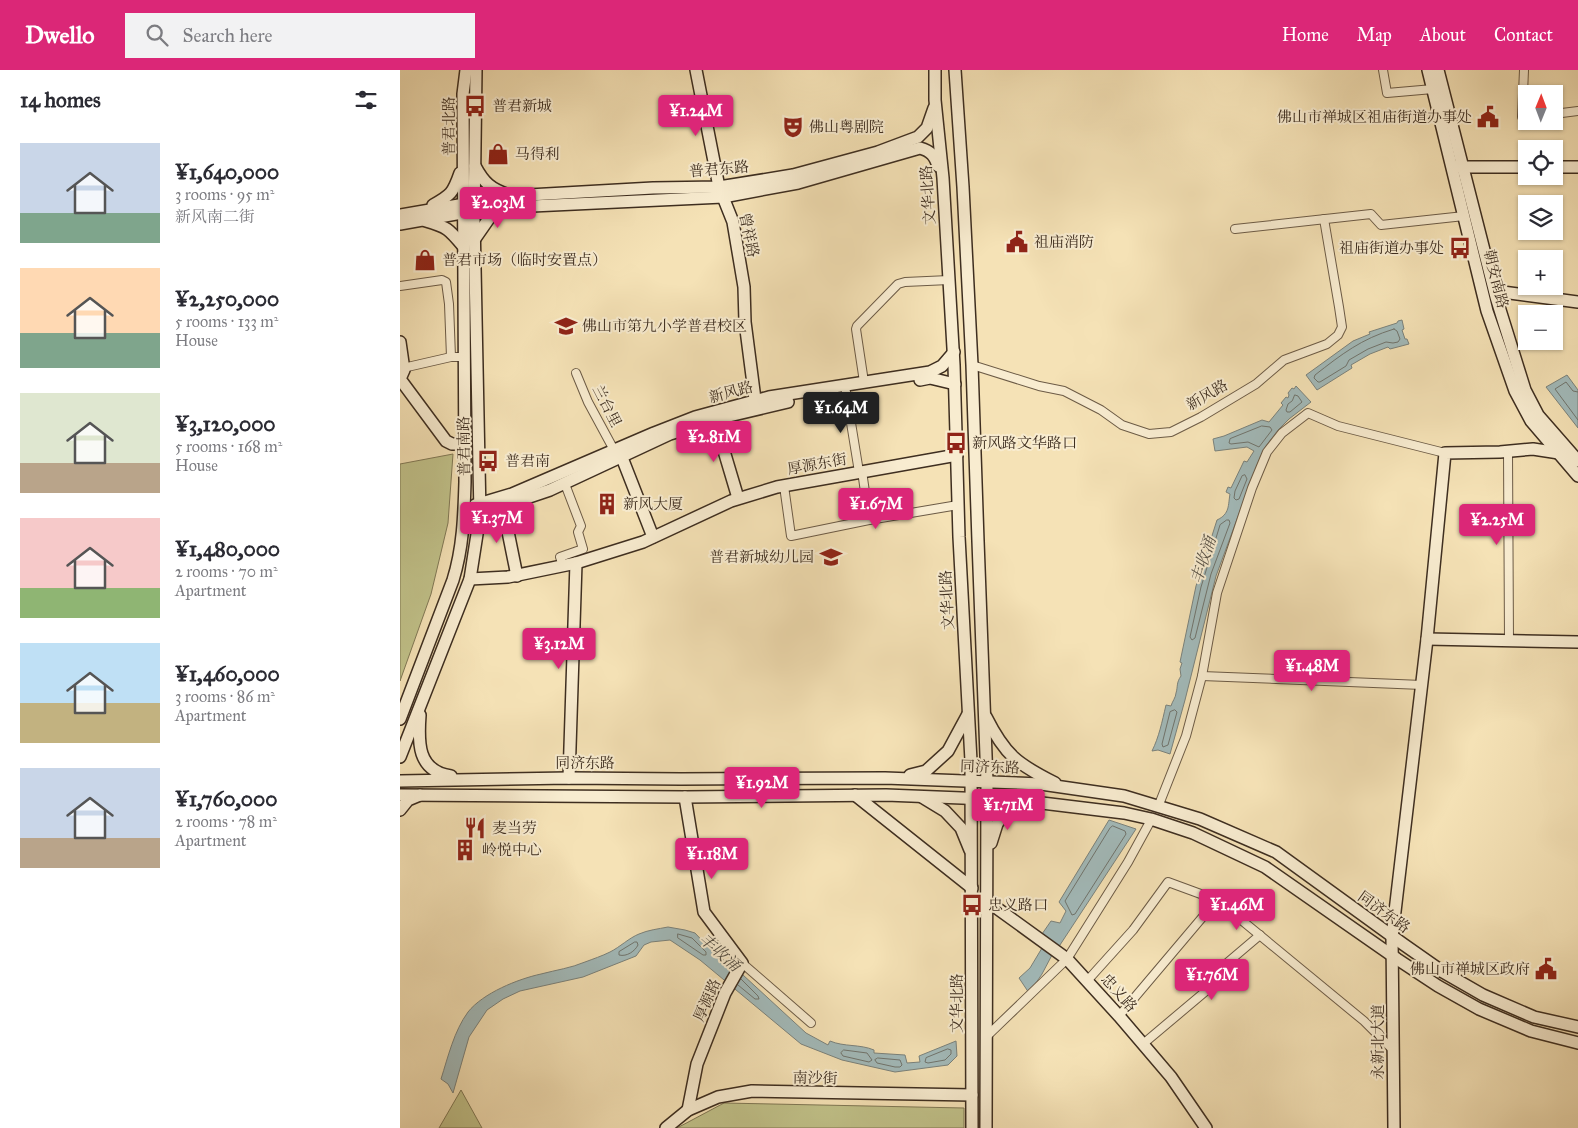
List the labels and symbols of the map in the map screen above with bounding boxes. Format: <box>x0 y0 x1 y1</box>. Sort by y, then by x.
north arrow <box>1518 85 1562 130</box>
bus stop icon: 普君新城 <box>462 93 488 119</box>
pin: ¥1.24M <box>655 94 737 137</box>
street label: 普君北路 <box>440 96 458 156</box>
place label: 普君新城 <box>492 97 552 115</box>
public building icon: 佛山市禅城区祖庙街道办事处 <box>1475 104 1501 130</box>
place label: 佛山市禅城区祖庙街道办事处 <box>1277 108 1472 126</box>
theatre icon: 佛山粤剧院 <box>780 114 806 140</box>
place label: 佛山粤剧院 <box>809 118 884 136</box>
shop icon: 马得利 <box>485 141 511 167</box>
place label: 马得利 <box>515 145 560 163</box>
street label: 普君东路 <box>688 157 750 181</box>
street label: 文华北路 <box>917 164 939 226</box>
pin: ¥2.03M <box>457 186 539 229</box>
street label: 曾祥路 <box>736 211 762 259</box>
public building icon: 祖庙消防 <box>1004 229 1030 255</box>
place label: 祖庙消防 <box>1034 233 1094 251</box>
bus stop icon: 祖庙街道办事处 <box>1447 235 1473 261</box>
place label: 祖庙街道办事处 <box>1339 239 1444 257</box>
shop icon: 普君市场（临时安置点） <box>412 247 438 273</box>
street label: 朝安南路 <box>1480 248 1512 310</box>
place label: 普君市场（临时安置点） <box>442 251 607 269</box>
school or university icon: 佛山市第九小学普君校区 <box>553 313 579 339</box>
place label: 佛山市第九小学普君校区 <box>582 317 747 335</box>
street label: 新风路 <box>1183 376 1231 414</box>
street label: 新风路 <box>707 377 755 407</box>
street label: 兰台里 <box>589 382 625 430</box>
pin: ¥1.64M <box>800 392 882 434</box>
street label: 普君南路 <box>454 416 474 476</box>
pin: ¥2.81M <box>673 420 755 463</box>
bus stop icon: 新风路文华路口 <box>943 430 969 456</box>
place label: 新风路文华路口 <box>972 434 1077 452</box>
bus stop icon: 普君南 <box>475 448 501 474</box>
street label: 厚源东街 <box>786 450 848 478</box>
place label: 普君南 <box>505 452 550 470</box>
pin: ¥1.67M <box>835 488 917 530</box>
building icon: 新风大厦 <box>594 491 620 517</box>
place label: 新风大厦 <box>623 495 683 513</box>
pin: ¥1.37M <box>456 502 538 544</box>
pin: ¥2.25M <box>1456 504 1538 546</box>
water label: 丰收涌 <box>1187 532 1220 586</box>
school or university icon: 普君新城幼儿园 <box>818 544 844 570</box>
place label: 普君新城幼儿园 <box>709 548 814 566</box>
street label: 文华北路 <box>936 570 958 630</box>
pin: ¥3.12M <box>518 628 600 670</box>
pin: ¥1.48M <box>1271 650 1353 692</box>
street label: 同济东路 <box>555 754 615 772</box>
street label: 同济东路 <box>960 757 1020 777</box>
pin: ¥1.92M <box>721 766 803 809</box>
pin: ¥1.71M <box>967 788 1049 831</box>
restaurant icon: 麦当劳 <box>462 815 488 841</box>
place label: 麦当劳 <box>492 819 537 837</box>
building icon: 岭悦中心 <box>452 837 478 863</box>
pin: ¥1.18M <box>671 838 753 880</box>
place label: 岭悦中心 <box>482 841 542 859</box>
street label: 同济东路 <box>1354 887 1414 937</box>
pin: ¥1.46M <box>1196 888 1278 931</box>
bus stop icon: 忠义路口 <box>959 892 985 918</box>
place label: 忠义路口 <box>988 896 1048 914</box>
water label: 丰收涌 <box>696 929 746 976</box>
public building icon: 佛山市禅城区政府 <box>1533 956 1559 982</box>
pin: ¥1.76M <box>1171 958 1253 1001</box>
place label: 佛山市禅城区政府 <box>1410 960 1530 978</box>
street label: 忠义路 <box>1097 970 1141 1016</box>
street label: 文华北路 <box>948 973 966 1033</box>
street label: 厚源路 <box>690 976 724 1024</box>
street label: 永新北大道 <box>1369 1004 1387 1080</box>
street label: 南沙街 <box>792 1069 838 1087</box>

